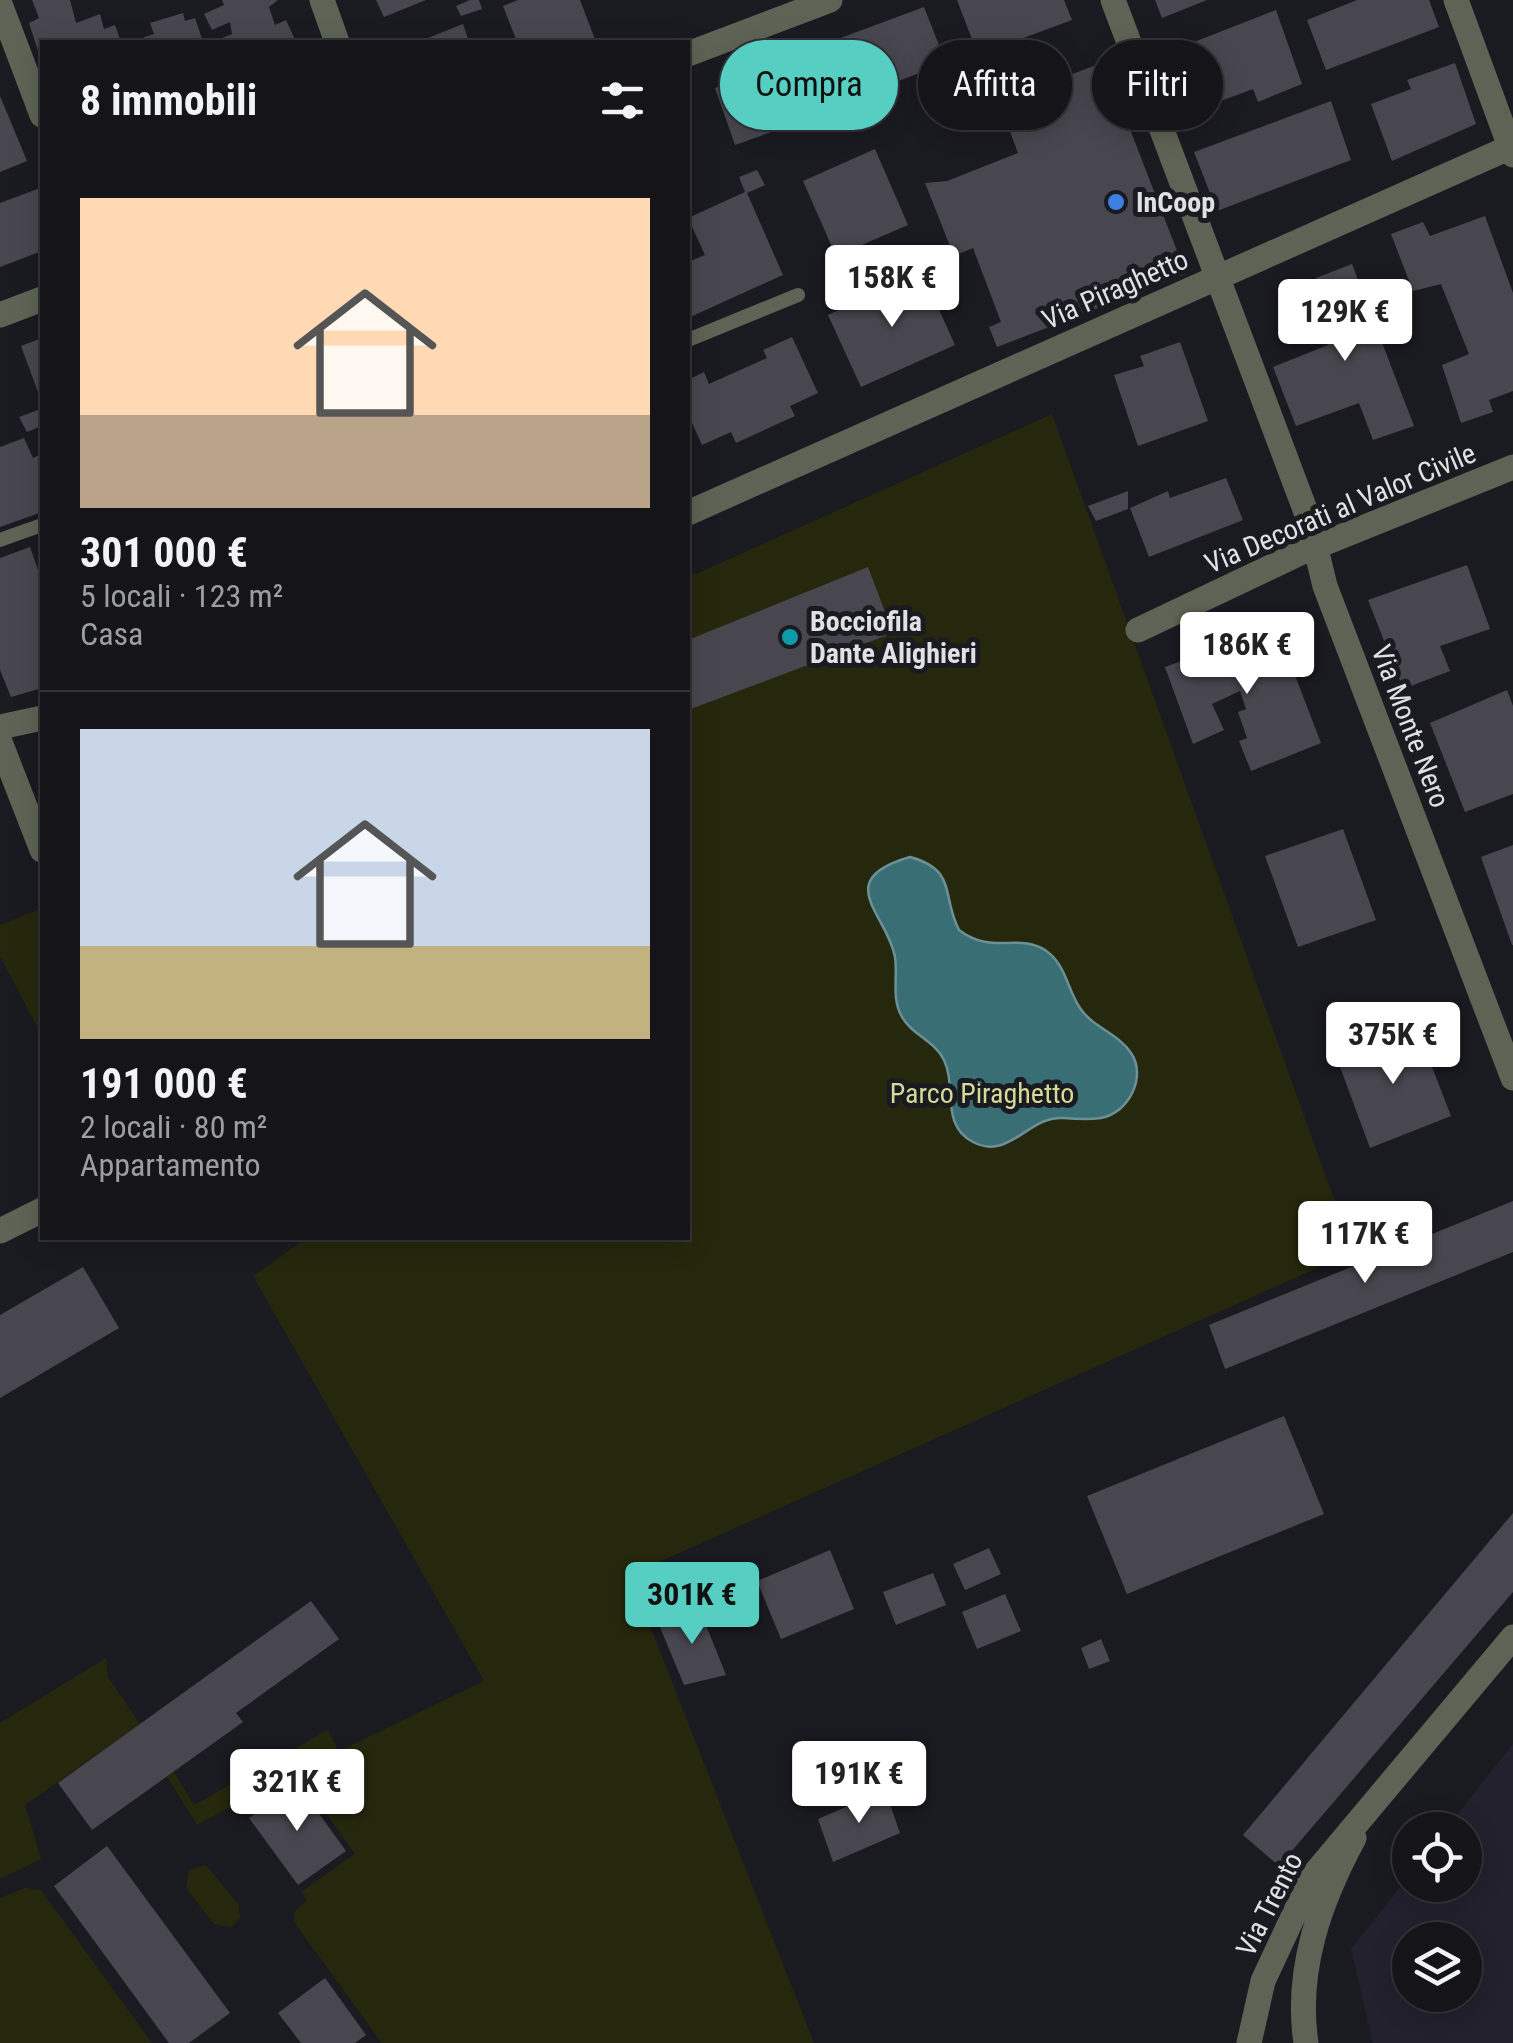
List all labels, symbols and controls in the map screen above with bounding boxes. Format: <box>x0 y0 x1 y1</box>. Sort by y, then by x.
chip: Compra <box>720 40 898 130</box>
chip: Affitta <box>918 40 1072 130</box>
chip: Filtri <box>1092 40 1223 130</box>
icon: filters <box>595 73 650 128</box>
text: 8 immobili <box>80 76 257 125</box>
place label: InCoop <box>1136 186 1215 219</box>
marker: InCoop <box>1105 191 1127 213</box>
street label: Via Piraghetto <box>1037 243 1193 336</box>
pin: 158K € <box>811 245 973 330</box>
text: 158K € <box>847 258 937 296</box>
icon: home <box>275 263 455 443</box>
pin: 129K € <box>1264 279 1426 364</box>
text: 129K € <box>1300 292 1390 330</box>
street label: Via Decorati al Valor Civile <box>1200 436 1481 581</box>
text: 301 000 € <box>80 528 248 577</box>
text: 5 locali · 123 m² <box>80 577 283 615</box>
place label: Bocciofila Dante Alighieri <box>810 605 977 670</box>
pin: 186K € <box>1166 612 1328 697</box>
text: Casa <box>80 615 143 653</box>
text: 186K € <box>1202 625 1292 663</box>
marker: Bocciofila Dante Alighieri <box>779 626 801 648</box>
street label: Via Monte Nero <box>1364 640 1457 812</box>
icon: home <box>275 794 455 974</box>
pin: 375K € <box>1312 1002 1474 1087</box>
text: 375K € <box>1348 1015 1438 1053</box>
text: 191 000 € <box>80 1059 248 1108</box>
park label: Parco Piraghetto <box>890 1077 1074 1110</box>
text: 2 locali · 80 m² <box>80 1108 267 1146</box>
text: Appartamento <box>80 1146 260 1184</box>
pin: 117K € <box>1284 1201 1446 1286</box>
text: 117K € <box>1320 1214 1410 1252</box>
pin: 301K € <box>611 1562 773 1647</box>
text: 301K € <box>647 1575 737 1613</box>
pin: 191K € <box>778 1741 940 1826</box>
pin: 321K € <box>216 1749 378 1834</box>
text: 191K € <box>814 1754 904 1792</box>
text: 321K € <box>252 1762 342 1800</box>
map controls <box>1392 1812 1482 2012</box>
button: locate <box>1392 1812 1482 1902</box>
street label: Via Trento <box>1229 1847 1310 1962</box>
button: layers <box>1392 1922 1482 2012</box>

